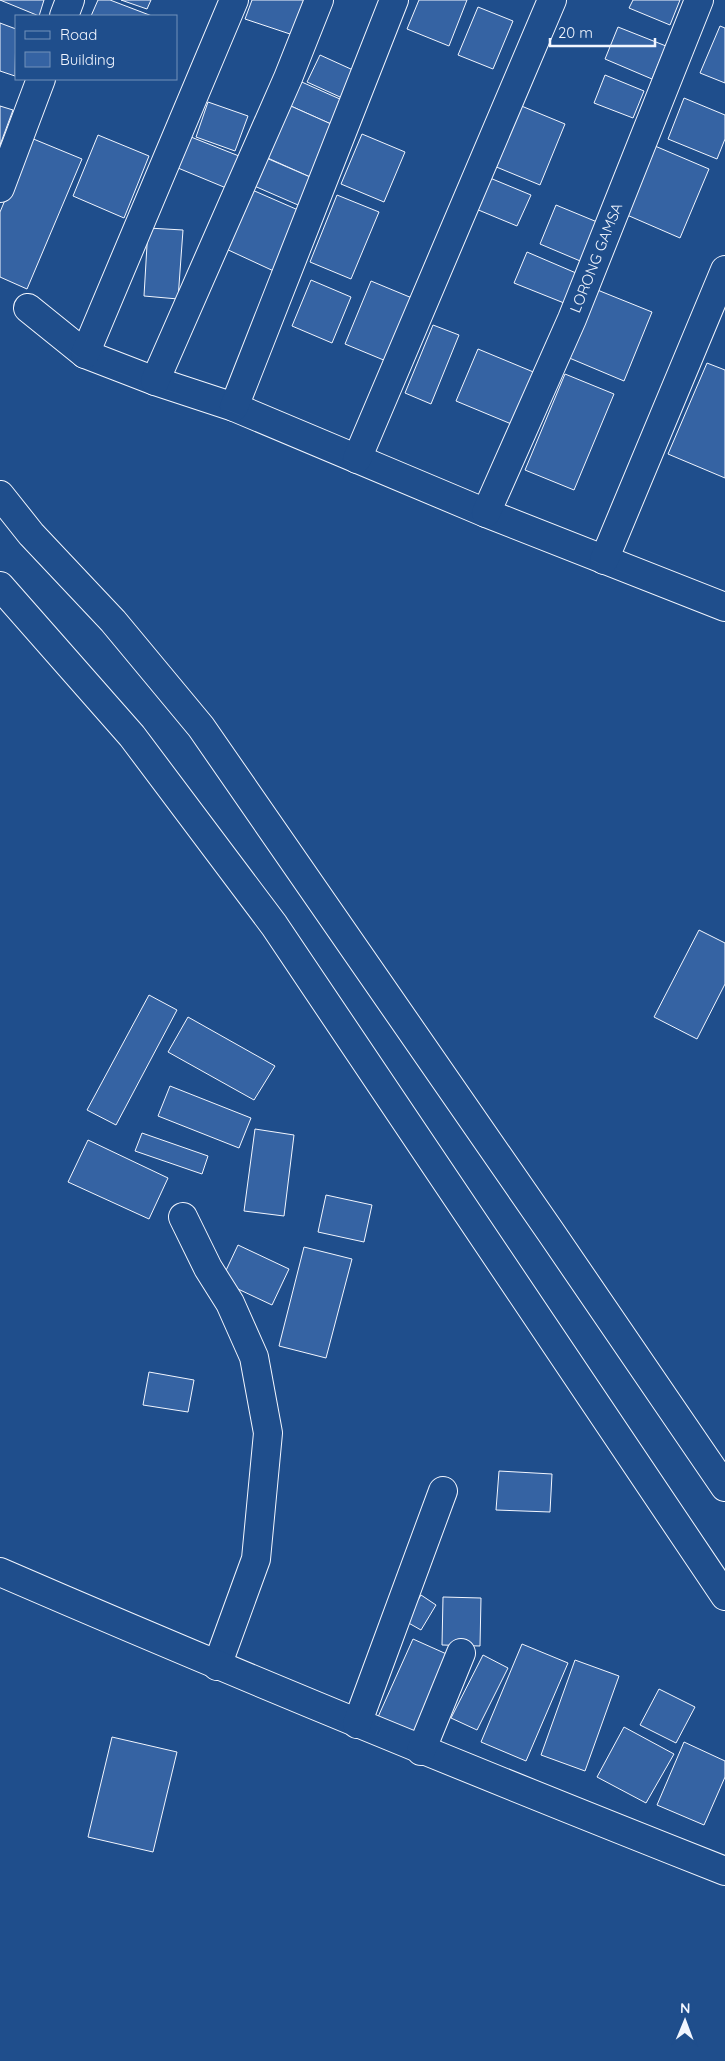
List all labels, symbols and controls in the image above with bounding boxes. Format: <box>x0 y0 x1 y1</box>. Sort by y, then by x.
legend <box>15 15 178 80</box>
scale bar <box>550 15 655 47</box>
text: 20 m <box>558 23 593 42</box>
text: Road <box>60 25 97 44</box>
text: Building <box>60 50 115 69</box>
street label: LORONG GAMSA <box>565 200 626 316</box>
north arrow <box>660 1996 710 2046</box>
text: N <box>680 1999 691 2017</box>

